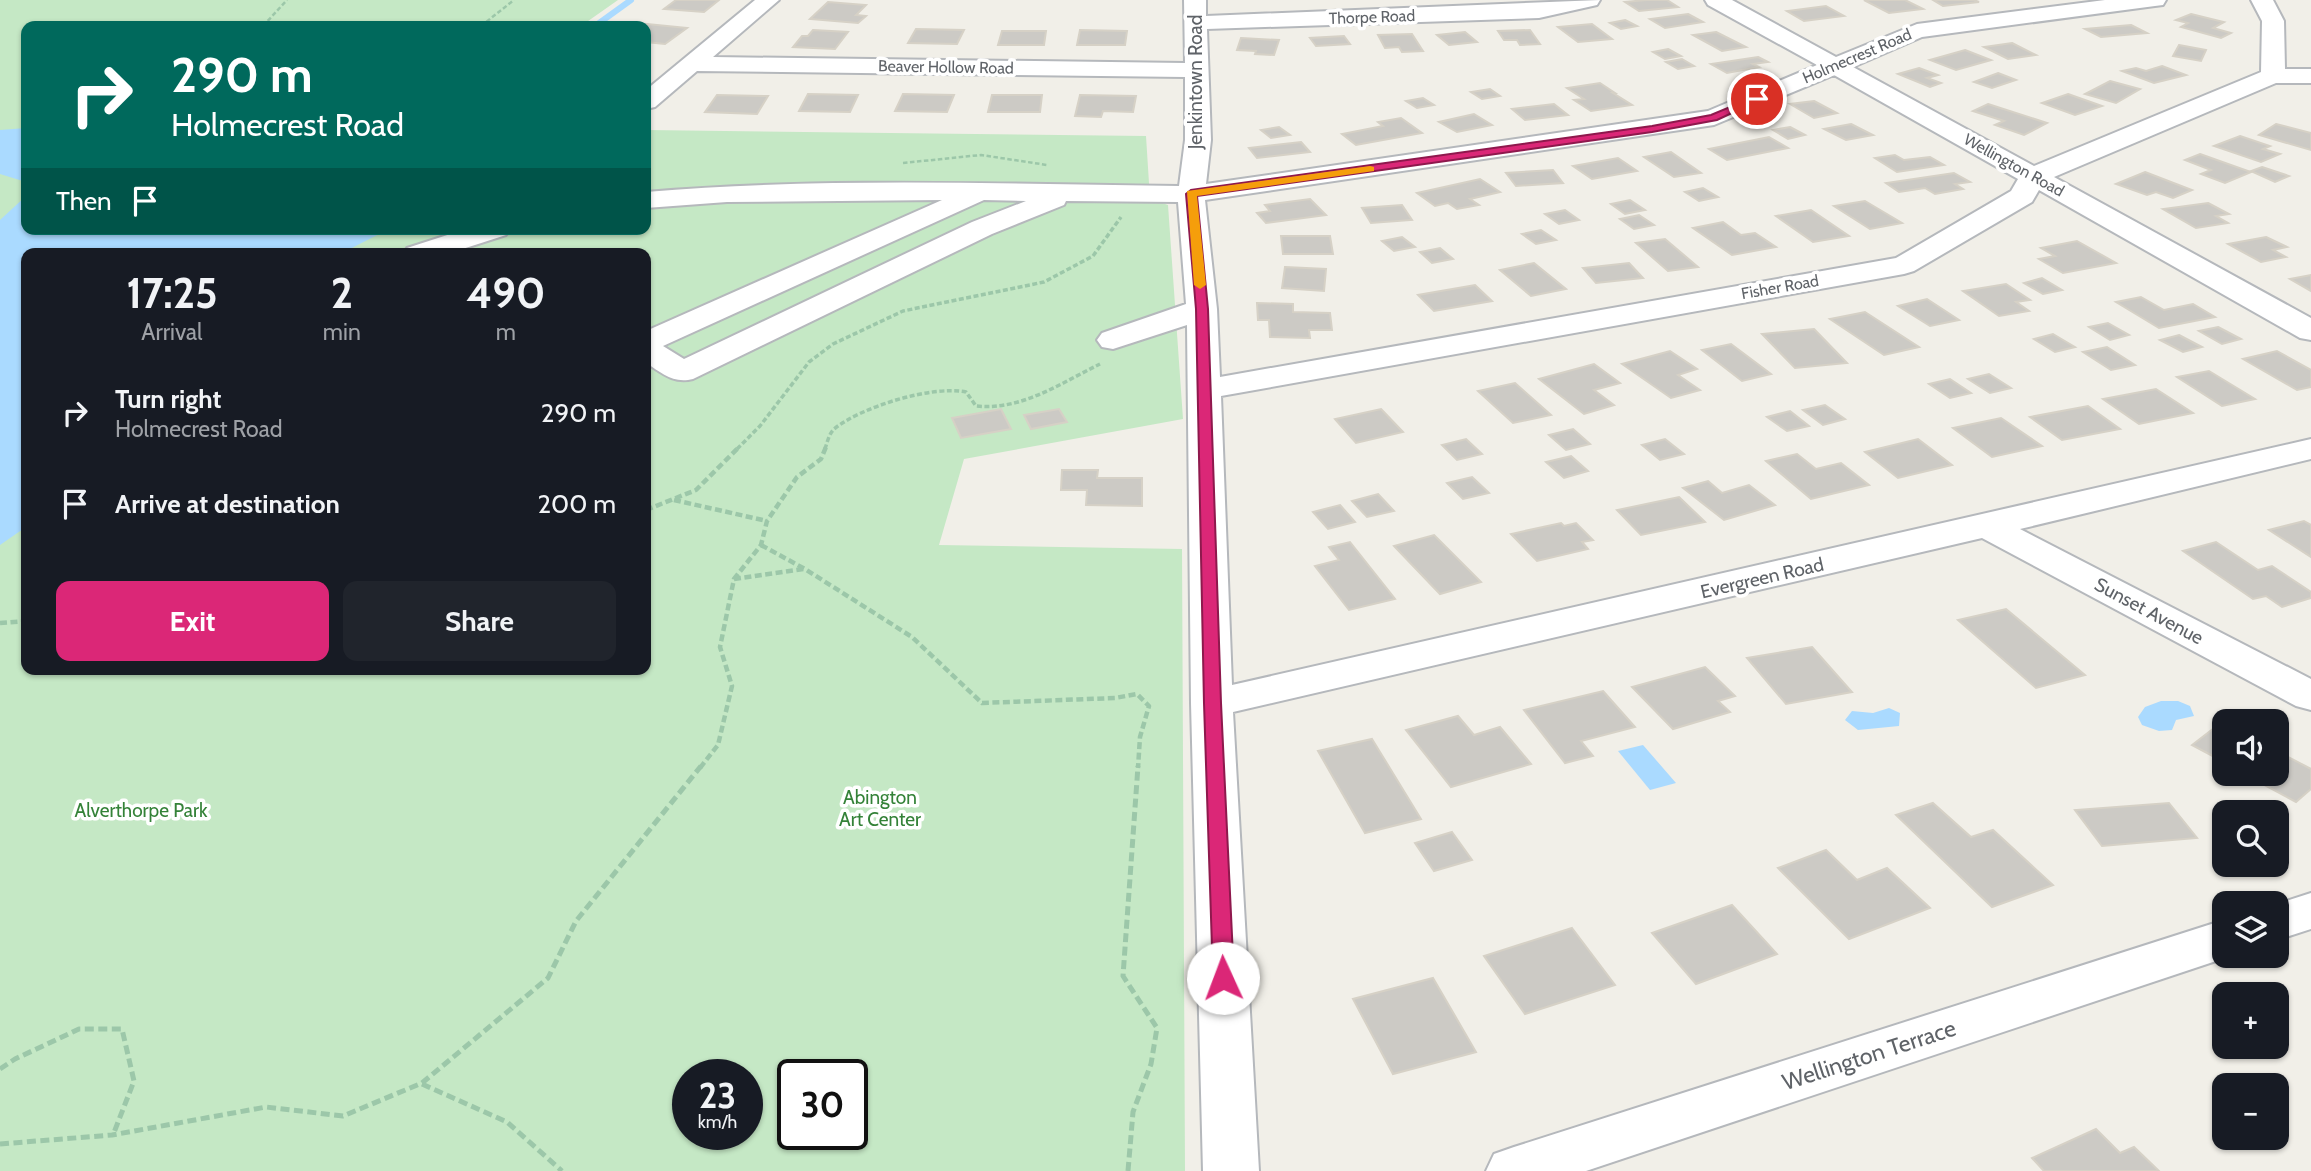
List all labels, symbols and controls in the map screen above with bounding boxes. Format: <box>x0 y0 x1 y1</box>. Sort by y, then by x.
street label: Thorpe Road <box>1329 6 1415 28</box>
street label: Jenkintown Road <box>1184 15 1207 150</box>
street label: Holmecrest Road <box>1800 24 1914 88</box>
text: 290 m <box>171 45 313 104</box>
icon: right <box>56 49 147 140</box>
street label: Beaver Hollow Road <box>878 56 1014 78</box>
pin <box>1727 69 1787 129</box>
icon: arrive <box>1738 80 1776 118</box>
text: Holmecrest Road <box>171 105 404 144</box>
street label: Wellington Road <box>1960 130 2068 200</box>
icon: arrive <box>126 182 164 220</box>
text: Then <box>56 185 112 217</box>
text: 17:25 <box>126 267 217 319</box>
text: 2 <box>331 267 353 319</box>
text: 490 <box>466 267 546 319</box>
street label: Fisher Road <box>1740 271 1820 303</box>
text: Arrival <box>141 318 203 346</box>
text: min <box>323 318 361 346</box>
text: m <box>496 318 516 346</box>
text: Turn right <box>115 383 221 415</box>
icon: right <box>56 394 94 432</box>
text: 290 m <box>541 397 616 429</box>
text: Holmecrest Road <box>115 415 282 443</box>
icon: arrive <box>56 485 94 523</box>
text: Arrive at destination <box>115 488 340 520</box>
text: 200 m <box>537 488 616 520</box>
street label: Evergreen Road <box>1698 553 1826 603</box>
street label: Sunset Avenue <box>2091 573 2208 649</box>
button: Exit <box>56 581 329 661</box>
button: Share <box>343 581 616 661</box>
map controls <box>2212 709 2289 1150</box>
button: sound <box>2212 709 2289 786</box>
park label: Abington Art Center <box>839 786 921 831</box>
park label: Alverthorpe Park <box>75 799 208 822</box>
button: search <box>2212 800 2289 877</box>
button: layers <box>2212 891 2289 968</box>
position arrow <box>1186 941 1260 1015</box>
button: + <box>2212 982 2289 1059</box>
street label: Wellington Terrace <box>1779 1014 1959 1096</box>
speed limit sign: 30 <box>777 1059 868 1150</box>
button: − <box>2212 1073 2289 1150</box>
text: 23 <box>699 1074 736 1117</box>
text: km/h <box>698 1111 737 1133</box>

